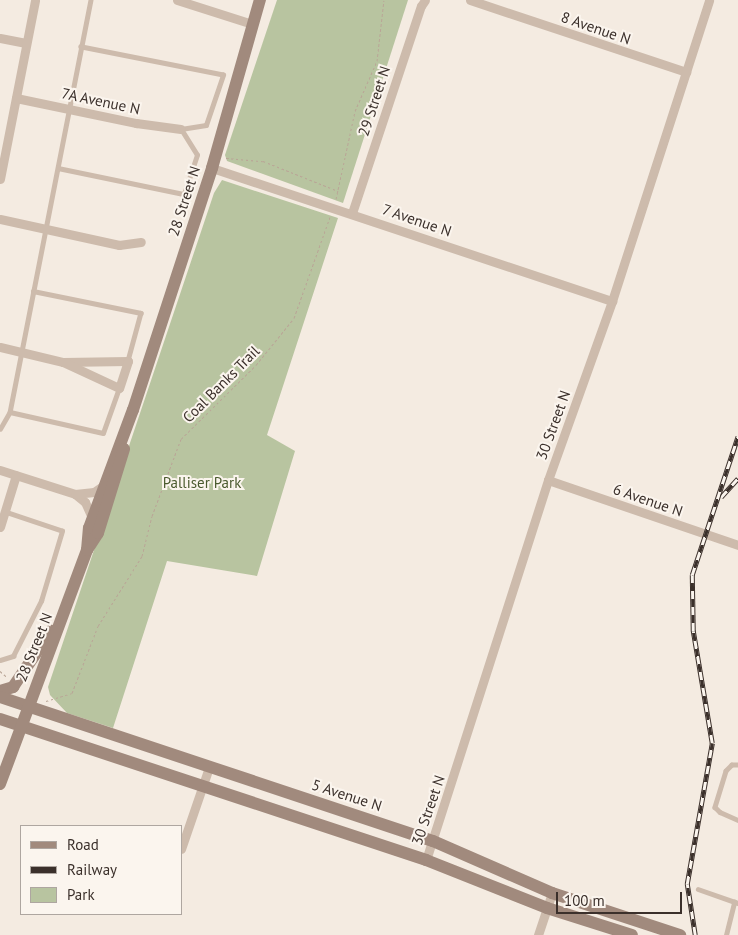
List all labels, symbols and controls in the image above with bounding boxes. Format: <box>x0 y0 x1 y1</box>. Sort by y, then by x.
street label: 8 Avenue N <box>558 8 634 48</box>
street label: 29 Street N <box>354 64 394 138</box>
street label: 7A Avenue N <box>59 84 143 118</box>
street label: 28 Street N <box>164 164 204 238</box>
street label: 7 Avenue N <box>379 200 455 240</box>
street label: Coal Banks Trail <box>179 342 263 426</box>
street label: 30 Street N <box>532 388 574 462</box>
park label: Palliser Park <box>163 474 241 492</box>
street label: 6 Avenue N <box>610 480 686 520</box>
street label: 28 Street N <box>12 610 56 684</box>
street label: 30 Street N <box>408 773 448 847</box>
street label: 5 Avenue N <box>309 775 385 815</box>
legend <box>20 825 182 915</box>
text: Road <box>67 835 99 854</box>
text: Railway <box>67 860 117 879</box>
scale bar <box>558 882 684 914</box>
text: Park <box>67 885 95 904</box>
text: 100 m <box>564 891 605 910</box>

